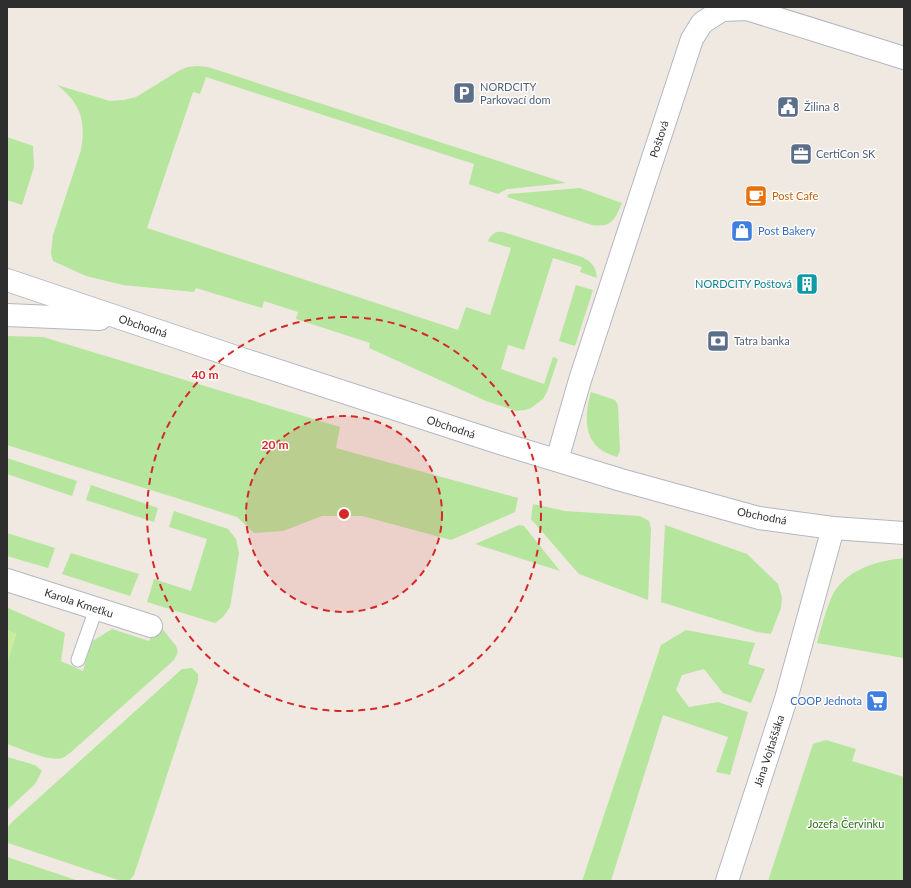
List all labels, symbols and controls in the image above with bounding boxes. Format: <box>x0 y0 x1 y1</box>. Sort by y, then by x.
parking icon: NORDCITY Parkovací dom <box>451 80 477 106</box>
place label: NORDCITY Parkovací dom <box>480 80 550 106</box>
public building icon: Žilina 8 <box>775 94 801 120</box>
place label: Žilina 8 <box>804 100 839 113</box>
street label: Poštová <box>646 119 671 159</box>
office icon: CertiCon SK <box>788 141 814 167</box>
place label: CertiCon SK <box>816 147 876 160</box>
cafe icon: Post Cafe <box>743 183 769 209</box>
place label: Post Cafe <box>772 189 818 202</box>
shop icon: Post Bakery <box>729 218 755 244</box>
place label: Post Bakery <box>758 224 816 237</box>
building icon: NORDCITY Poštová <box>794 271 820 297</box>
place label: NORDCITY Poštová <box>695 277 792 290</box>
street label: Obchodná <box>117 312 169 339</box>
bank icon: Tatra banka <box>705 328 731 354</box>
place label: Tatra banka <box>734 334 790 347</box>
text: 40 m <box>192 367 218 382</box>
street label: Obchodná <box>425 413 477 440</box>
text: 20 m <box>262 437 288 452</box>
street label: Obchodná <box>736 504 788 527</box>
centre of rings <box>337 507 351 521</box>
street label: Karola Kmeťku <box>43 585 115 620</box>
supermarket icon: COOP Jednota <box>864 688 890 714</box>
place label: COOP Jednota <box>790 694 862 707</box>
street label: Jána Vojtaššáka <box>751 713 786 788</box>
park label: Jozefa Červinku <box>808 817 884 830</box>

